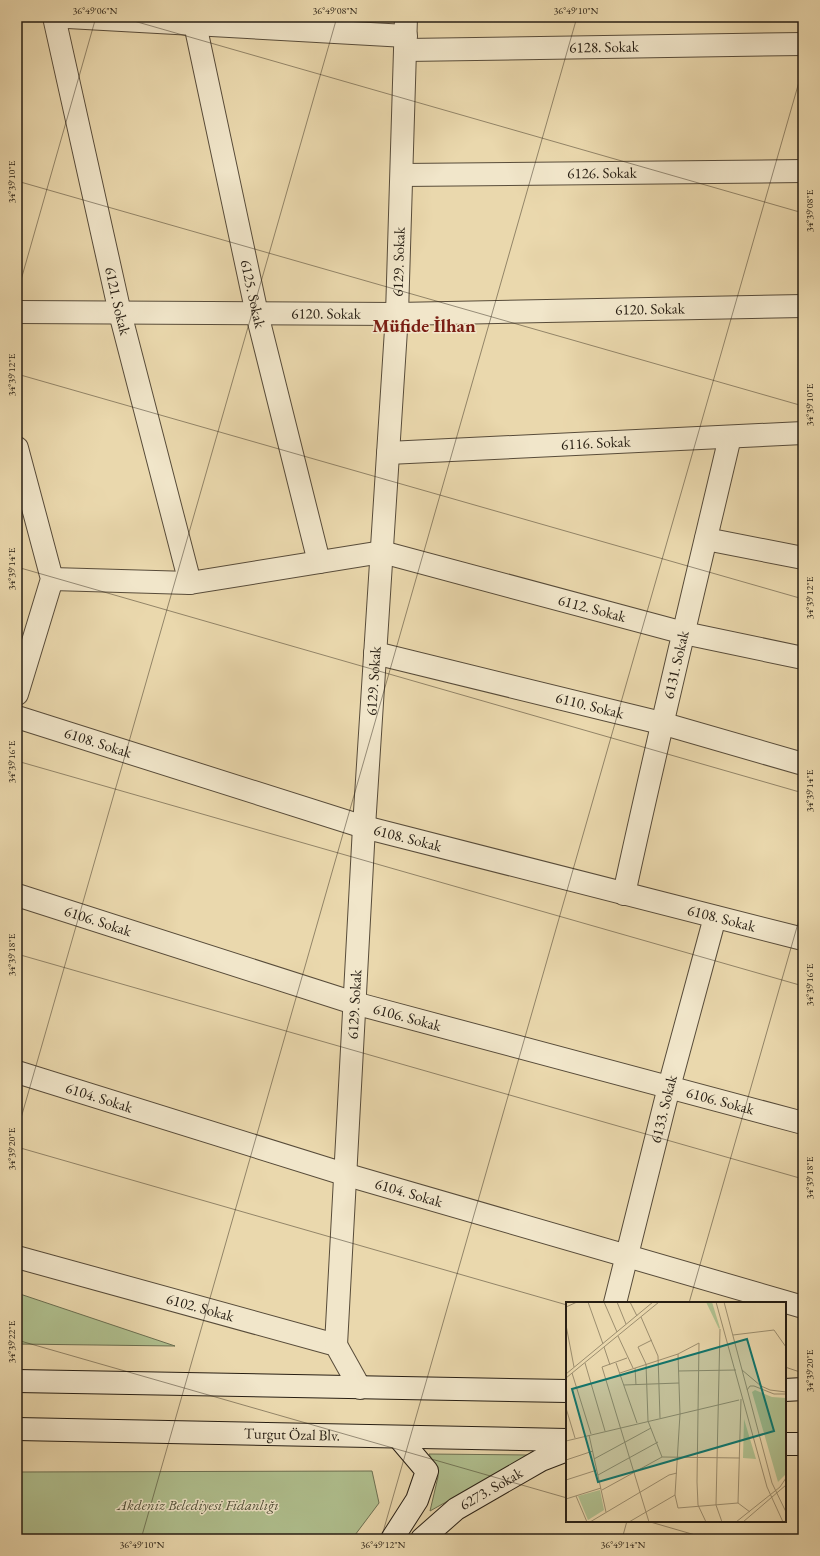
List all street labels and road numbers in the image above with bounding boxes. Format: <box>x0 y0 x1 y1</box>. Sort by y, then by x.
street label: 6128. Sokak <box>569 36 640 57</box>
street label: 6126. Sokak <box>567 163 638 182</box>
street label: 6129. Sokak <box>388 226 409 297</box>
street label: 6125. Sokak <box>237 258 270 331</box>
street label: 6121. Sokak <box>101 265 136 338</box>
street label: 6120. Sokak <box>615 298 686 319</box>
street label: 6120. Sokak <box>291 303 362 323</box>
street label: 6116. Sokak <box>561 431 632 454</box>
street label: 6112. Sokak <box>556 590 629 626</box>
street label: 6131. Sokak <box>658 628 693 701</box>
street label: 6129. Sokak <box>361 645 385 716</box>
street label: 6110. Sokak <box>554 688 627 723</box>
street label: 6108. Sokak <box>62 723 135 762</box>
street label: 6108. Sokak <box>372 820 445 856</box>
street label: 6108. Sokak <box>686 900 759 936</box>
street label: 6106. Sokak <box>62 901 135 940</box>
street label: 6129. Sokak <box>343 968 365 1040</box>
street label: 6106. Sokak <box>371 999 444 1035</box>
street label: 6133. Sokak <box>645 1072 681 1145</box>
street label: 6104. Sokak <box>63 1078 136 1117</box>
street label: 6106. Sokak <box>684 1082 757 1119</box>
street label: 6104. Sokak <box>373 1173 446 1211</box>
street label: 6102. Sokak <box>164 1289 237 1326</box>
street label: Turgut Özal Blv. <box>244 1423 340 1445</box>
street label: 6273. Sokak <box>456 1462 527 1514</box>

